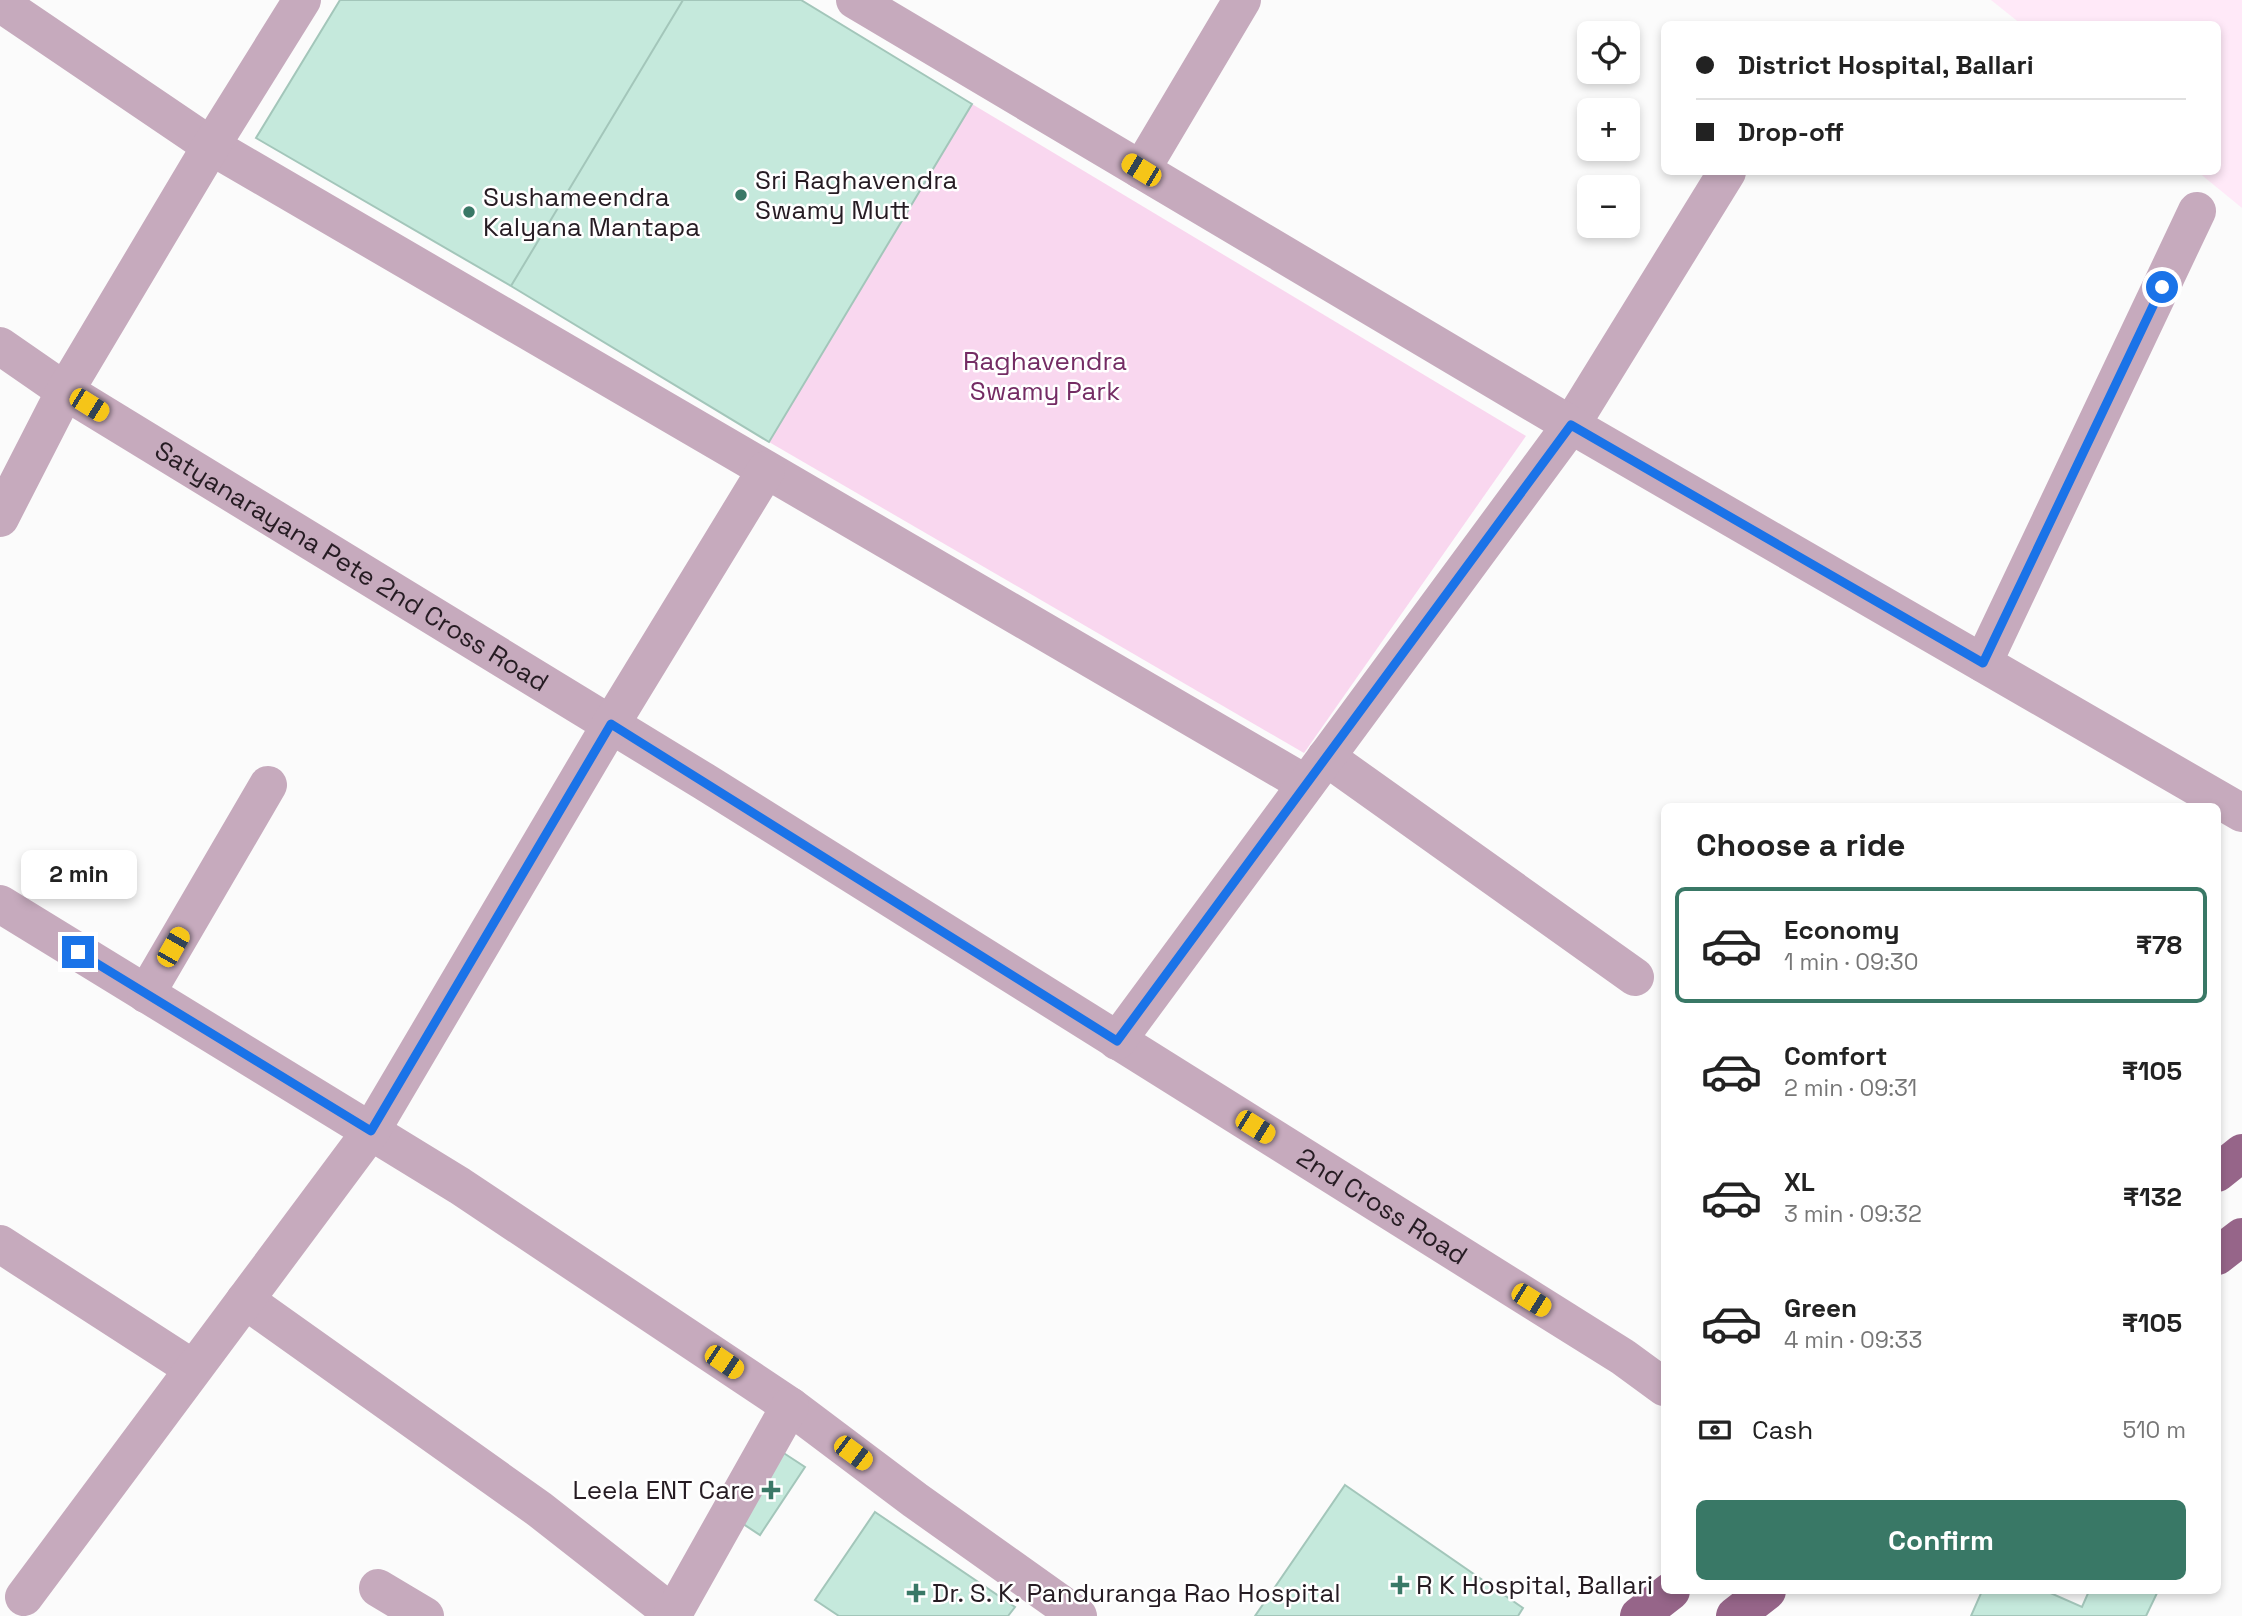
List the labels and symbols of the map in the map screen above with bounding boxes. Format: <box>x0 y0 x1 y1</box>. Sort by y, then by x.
car <box>1118 150 1165 190</box>
place label: Sri Raghavendra Swamy Mutt <box>755 163 958 227</box>
place label: Sushameendra Kalyana Mantapa <box>483 180 700 244</box>
marker: Sri Raghavendra Swamy Mutt <box>733 187 749 203</box>
marker: Sushameendra Kalyana Mantapa <box>461 204 477 220</box>
route start <box>2146 271 2178 303</box>
park label: Raghavendra Swamy Park <box>963 344 1127 408</box>
car <box>66 385 113 425</box>
street label: Satyanarayana Pete 2nd Cross Road <box>149 433 555 699</box>
callout: 2 min <box>20 850 136 900</box>
car <box>154 924 193 970</box>
route end <box>62 936 94 968</box>
car <box>1232 1107 1279 1147</box>
street label: 2nd Cross Road <box>1290 1140 1474 1272</box>
car <box>1508 1280 1555 1320</box>
car <box>701 1342 748 1382</box>
car <box>830 1432 877 1474</box>
place label: Leela ENT Care <box>573 1473 755 1507</box>
marker: Leela ENT Care <box>761 1480 781 1500</box>
place label: R K Hospital, Ballari <box>1416 1568 1653 1602</box>
marker: R K Hospital, Ballari <box>1390 1575 1410 1595</box>
place label: Dr. S. K. Panduranga Rao Hospital <box>932 1576 1341 1610</box>
marker: Dr. S. K. Panduranga Rao Hospital <box>906 1583 926 1603</box>

